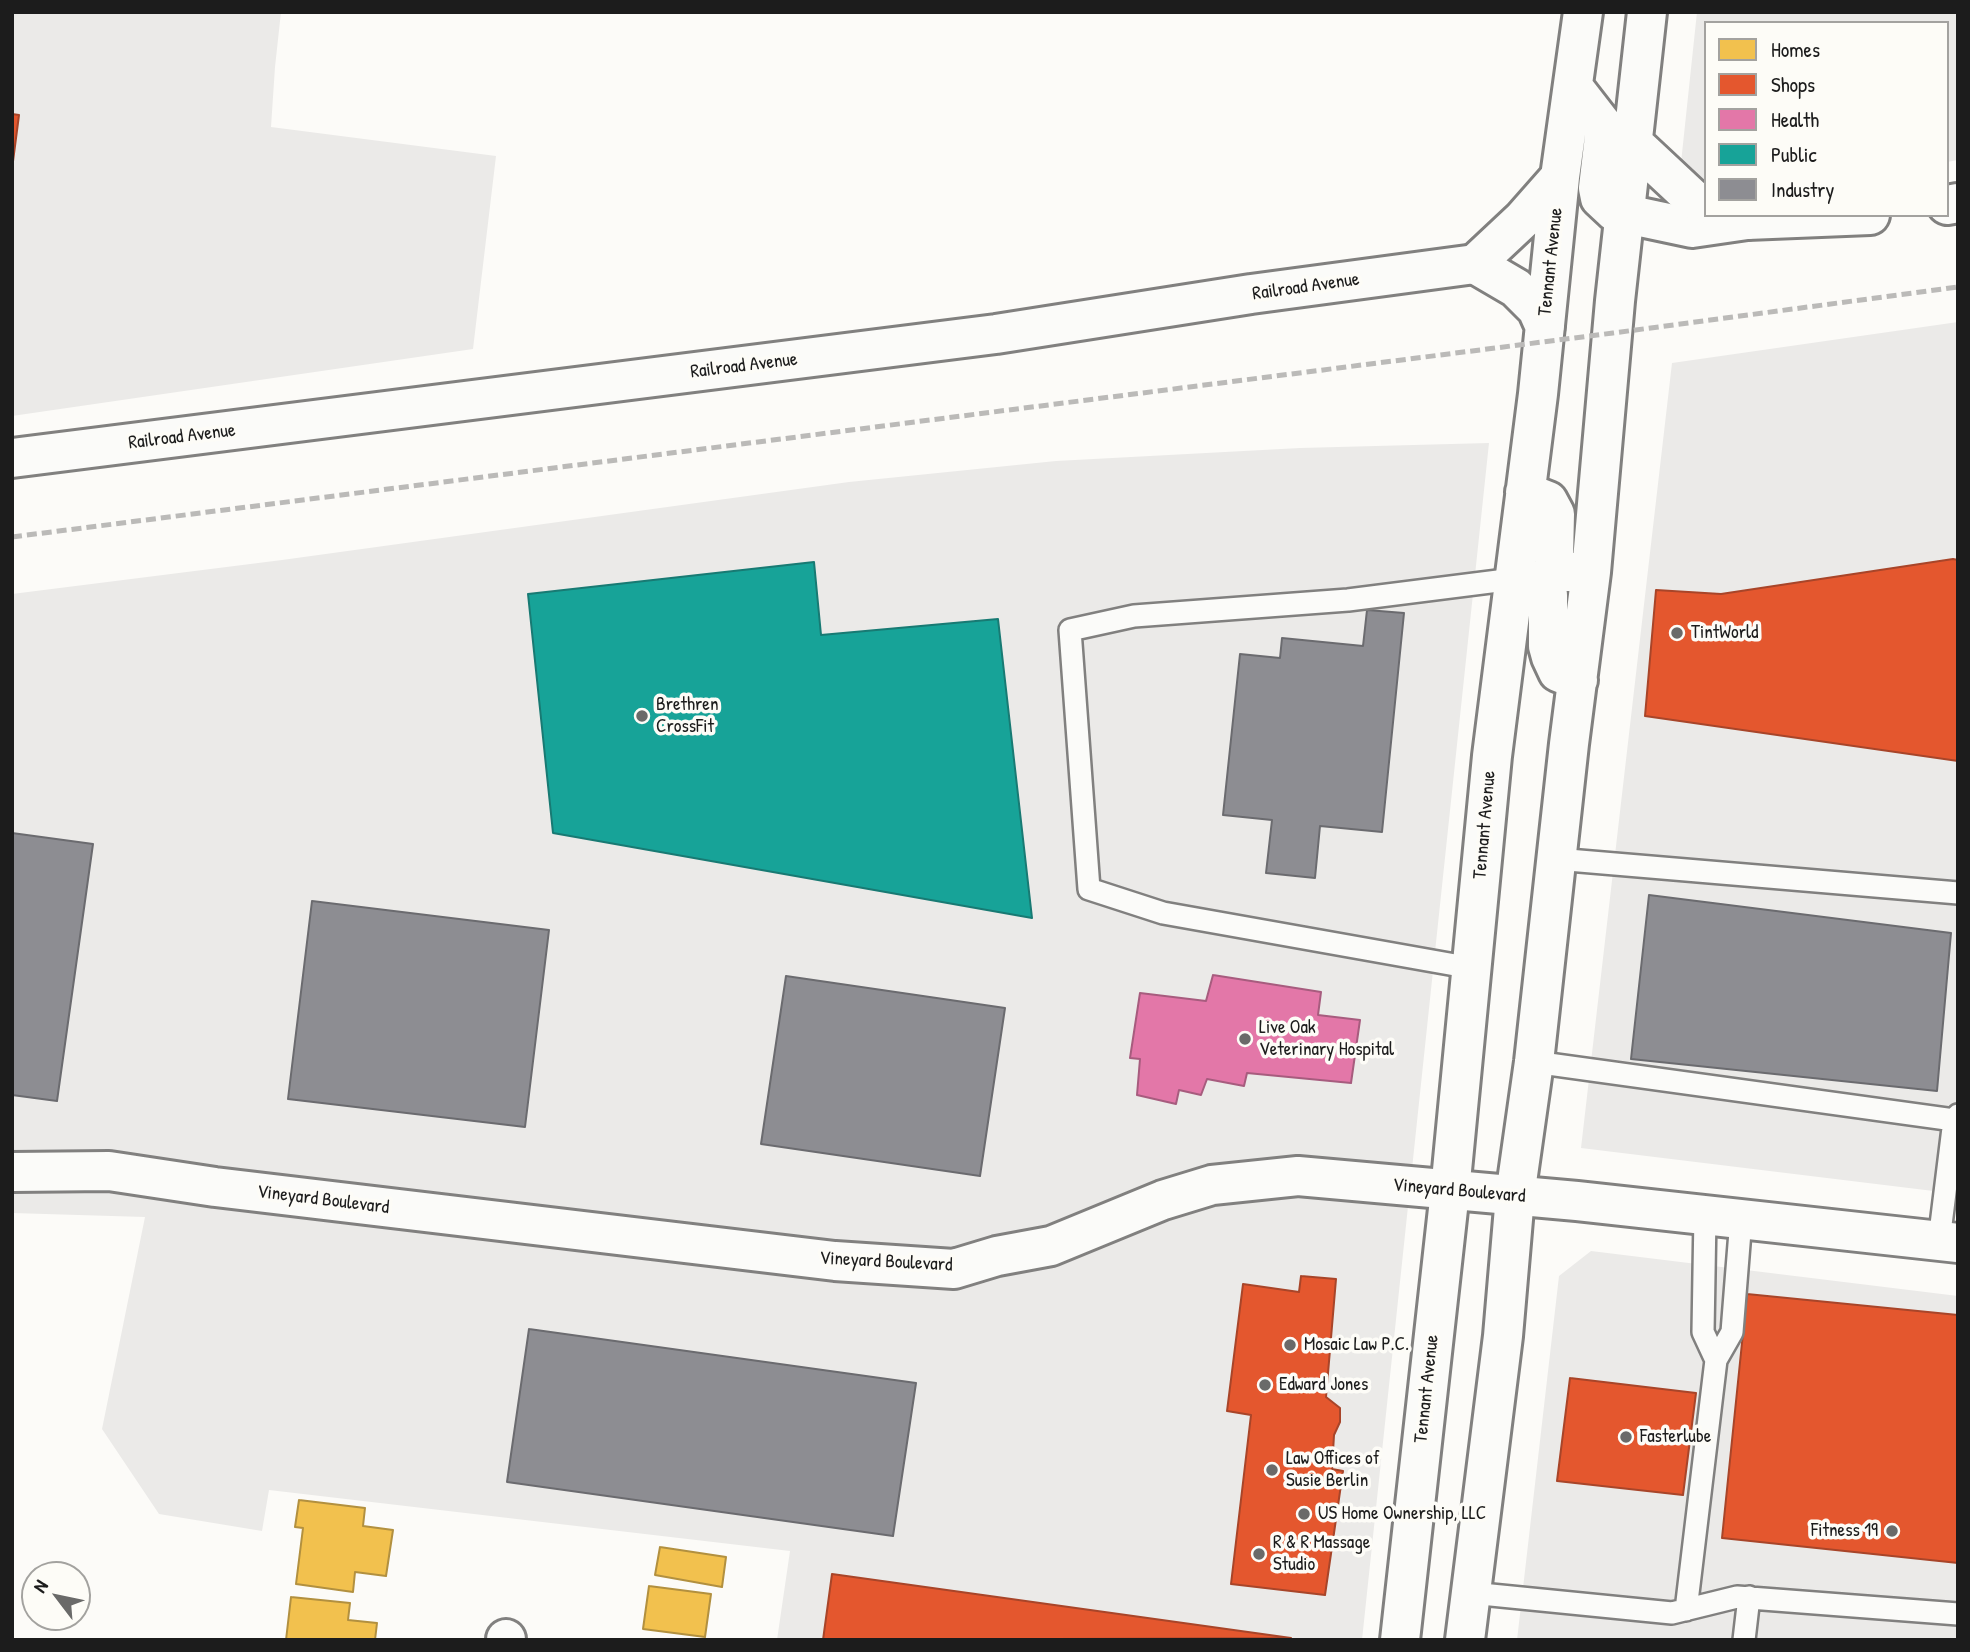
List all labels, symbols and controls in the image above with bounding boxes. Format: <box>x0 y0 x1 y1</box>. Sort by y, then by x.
legend <box>1704 21 1949 217</box>
text: Homes <box>1771 35 1820 64</box>
text: Shops <box>1771 70 1815 99</box>
text: Health <box>1771 105 1819 134</box>
text: Public <box>1771 140 1817 169</box>
text: Industry <box>1771 175 1834 204</box>
street label: Tennant Avenue <box>1534 207 1568 317</box>
street label: Railroad Avenue <box>1251 268 1361 306</box>
street label: Railroad Avenue <box>689 348 799 384</box>
street label: Railroad Avenue <box>127 419 237 455</box>
place label: TintWorld <box>1691 622 1758 644</box>
marker: TintWorld <box>1669 625 1685 641</box>
place label: Brethren CrossFit <box>656 694 718 738</box>
marker: Brethren CrossFit <box>634 708 650 724</box>
street label: Tennant Avenue <box>1469 770 1501 880</box>
place label: Live Oak Veterinary Hospital <box>1259 1017 1394 1061</box>
marker: Live Oak Veterinary Hospital <box>1237 1031 1253 1047</box>
street label: Vineyard Boulevard <box>1392 1174 1526 1208</box>
street label: Vineyard Boulevard <box>256 1181 390 1219</box>
street label: Vineyard Boulevard <box>819 1247 953 1277</box>
place label: Mosaic Law P.C. <box>1304 1334 1409 1356</box>
street label: Tennant Avenue <box>1410 1334 1444 1444</box>
marker: Mosaic Law P.C. <box>1282 1337 1298 1353</box>
place label: Edward Jones <box>1279 1374 1368 1396</box>
marker: Edward Jones <box>1257 1377 1273 1393</box>
place label: Fasterlube <box>1640 1426 1711 1448</box>
marker: Fasterlube <box>1618 1429 1634 1445</box>
place label: Law Offices of Susie Berlin <box>1286 1448 1380 1492</box>
marker: Law Offices of Susie Berlin <box>1264 1462 1280 1478</box>
place label: US Home Ownership, LLC <box>1318 1503 1486 1525</box>
marker: US Home Ownership, LLC <box>1296 1506 1312 1522</box>
place label: Fitness 19 <box>1811 1520 1878 1542</box>
marker: Fitness 19 <box>1884 1523 1900 1539</box>
place label: R & R Massage Studio <box>1273 1532 1370 1576</box>
marker: R & R Massage Studio <box>1251 1546 1267 1562</box>
north arrow <box>21 1561 91 1631</box>
text: N <box>26 1575 54 1597</box>

